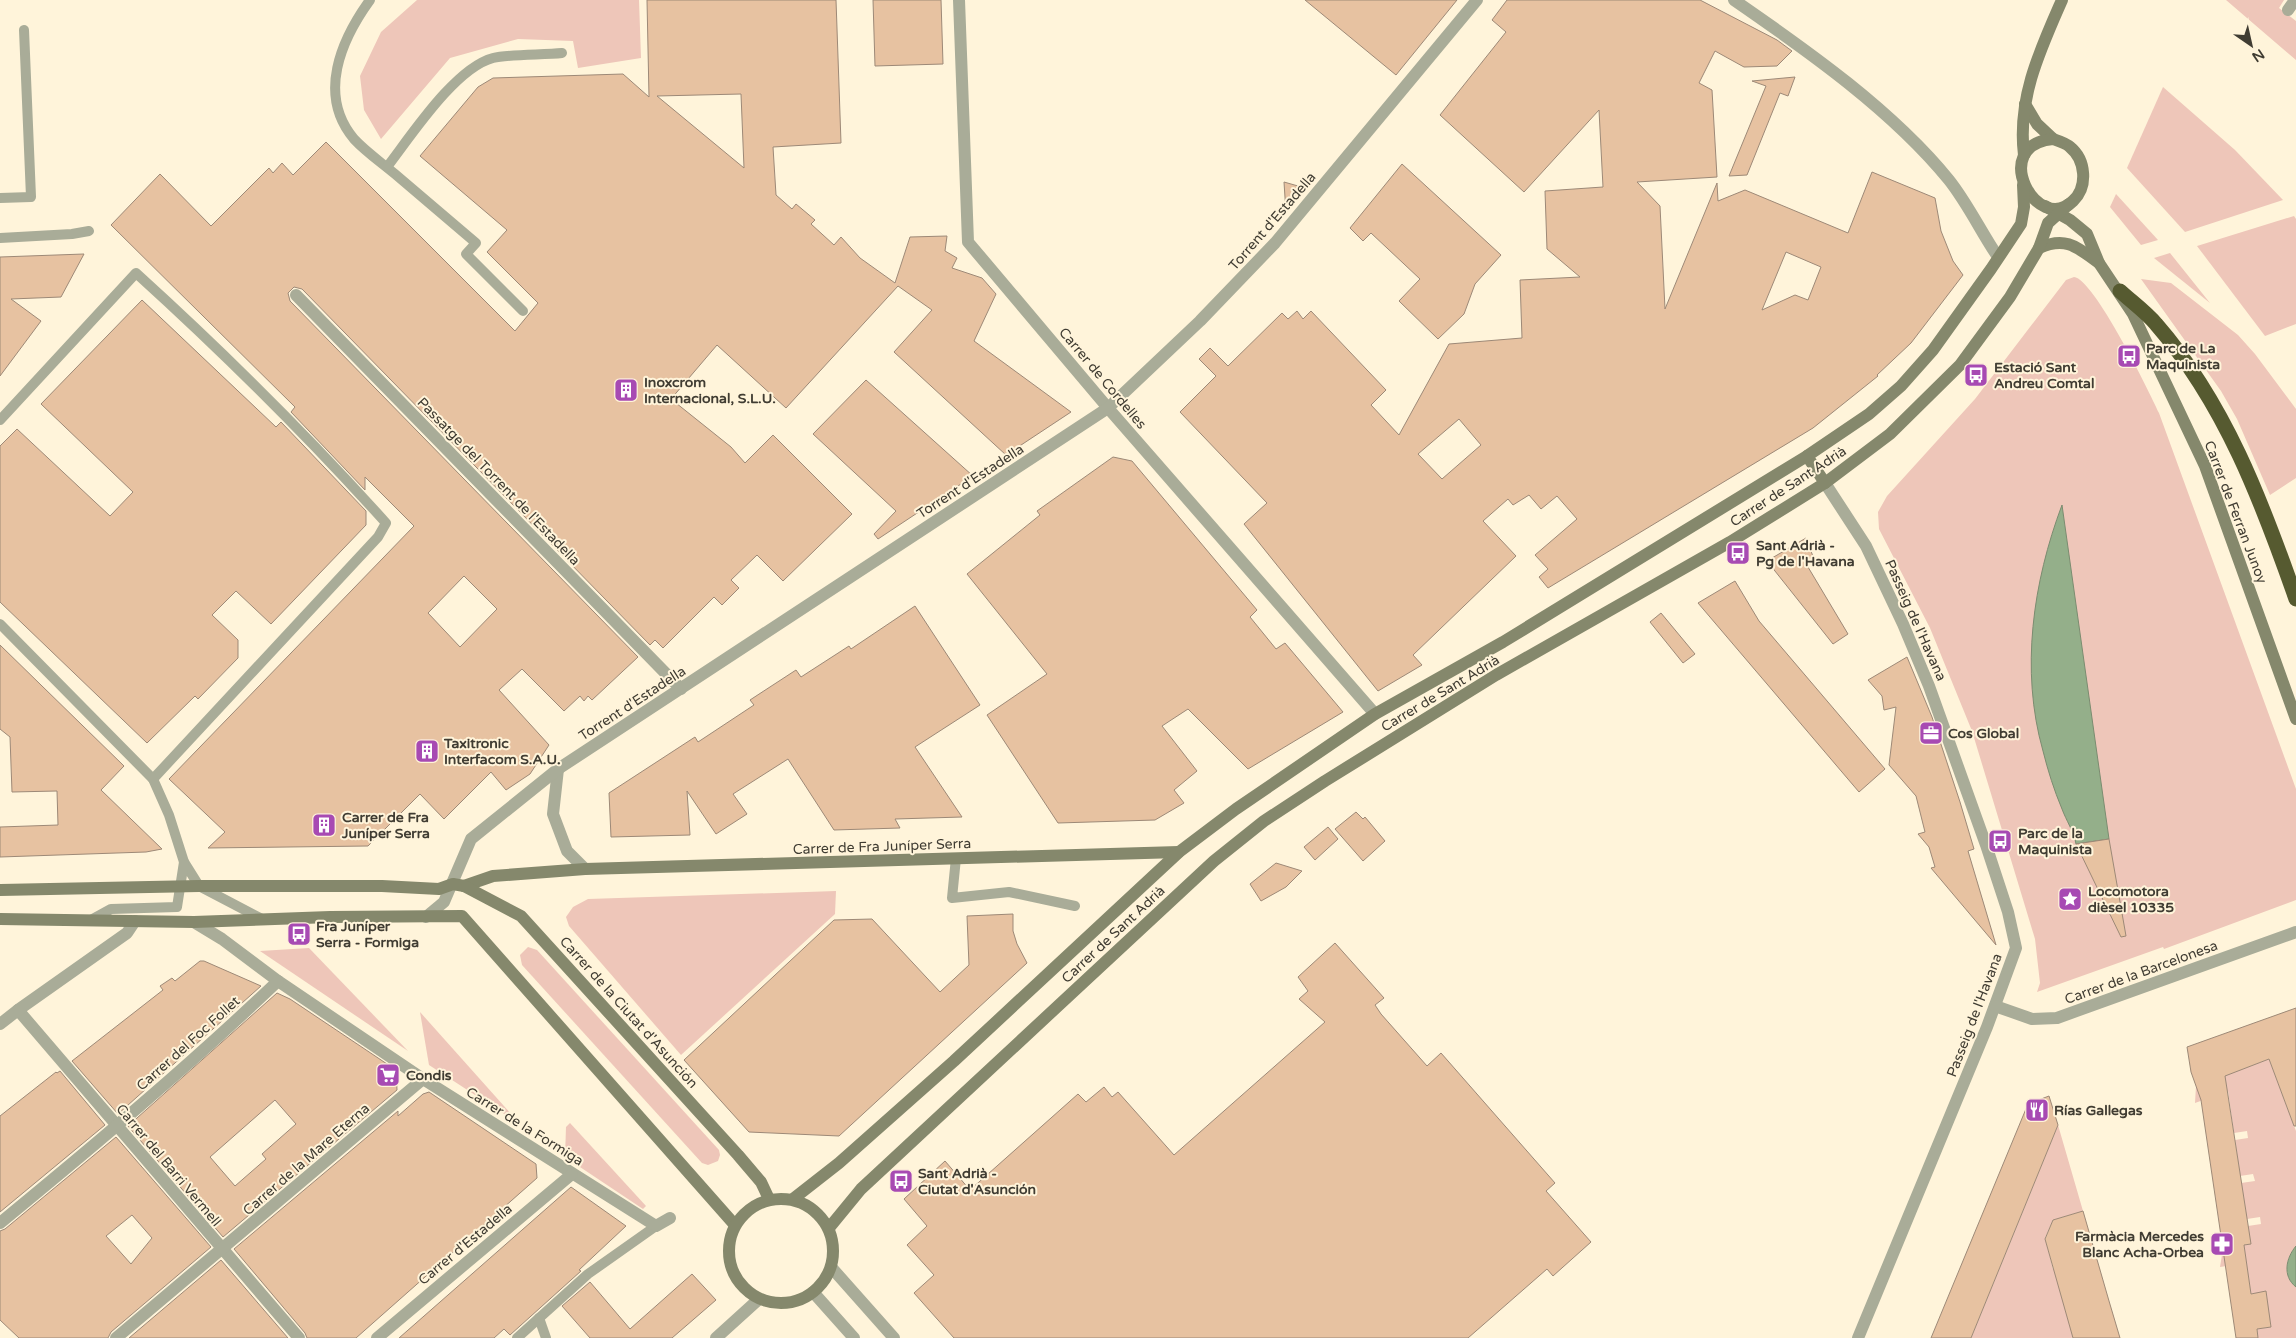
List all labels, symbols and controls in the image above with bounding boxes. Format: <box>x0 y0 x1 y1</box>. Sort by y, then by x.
north arrow <box>2226 20 2276 70</box>
text: N <box>2249 45 2267 66</box>
street label: Torrent d'Estadella <box>1225 169 1320 274</box>
street label: Carrer de Cordelles <box>1055 324 1150 433</box>
place label: Parc de La Maquinista <box>2146 340 2220 373</box>
bus stop icon: Parc de La Maquinista <box>2116 343 2142 369</box>
place label: Estació Sant Andreu Comtal <box>1994 359 2094 392</box>
bus stop icon: Estació Sant Andreu Comtal <box>1963 362 1989 388</box>
place label: Inoxcrom Internacional, S.L.U. <box>644 374 776 407</box>
building icon: Inoxcrom Internacional, S.L.U. <box>613 377 639 403</box>
street label: Passatge del Torrent de l'Estadella <box>414 394 584 569</box>
street label: Carrer de Ferran Junoy <box>2200 438 2271 586</box>
street label: Torrent d'Estadella <box>914 440 1027 522</box>
street label: Carrer de Sant Adrià <box>1727 442 1850 530</box>
place label: Sant Adrià - Pg de l'Havana <box>1756 537 1855 570</box>
bus stop icon: Sant Adrià - Pg de l'Havana <box>1725 540 1751 566</box>
street label: Passeig de l'Havana <box>1881 557 1950 684</box>
street label: Carrer de Sant Adrià <box>1378 651 1503 736</box>
street label: Torrent d'Estadella <box>576 662 689 744</box>
office icon: Cos Global <box>1918 720 1944 746</box>
place label: Cos Global <box>1948 725 2019 742</box>
place label: Taxitronic Interfacom S.A.U. <box>443 735 561 768</box>
building icon: Taxitronic Interfacom S.A.U. <box>414 738 440 764</box>
place label: Carrer de Fra Juníper Serra <box>341 809 430 842</box>
building icon: Carrer de Fra Juníper Serra <box>311 812 337 838</box>
place label: Parc de la Maquinista <box>2018 825 2092 858</box>
bus stop icon: Parc de la Maquinista <box>1987 828 2013 854</box>
street label: Carrer de Fra Juníper Serra <box>793 835 971 858</box>
street label: Carrer de Sant Adrià <box>1058 882 1169 987</box>
place label: Locomotora dièsel 10335 <box>2088 883 2174 916</box>
place icon: Locomotora dièsel 10335 <box>2057 886 2083 912</box>
place label: Fra Juníper Serra - Formiga <box>316 918 419 951</box>
bus stop icon: Fra Juníper Serra - Formiga <box>286 921 312 947</box>
street label: Carrer de la Ciutat d'Asunción <box>556 933 701 1092</box>
street label: Carrer de la Barcelonesa <box>2062 937 2220 1008</box>
street label: Passeig de l'Havana <box>1943 951 2006 1079</box>
street label: Carrer del Foc Follet <box>133 992 244 1094</box>
supermarket icon: Condis <box>375 1062 401 1088</box>
place label: Condis <box>406 1067 452 1084</box>
street label: Carrer de la Formiga <box>463 1083 587 1169</box>
restaurant icon: Rías Gallegas <box>2024 1097 2050 1123</box>
street label: Carrer de la Mare Eterna <box>240 1100 373 1219</box>
street label: Carrer del Barri Vermell <box>113 1101 225 1230</box>
place label: Rías Gallegas <box>2054 1102 2143 1119</box>
place label: Sant Adrià - Ciutat d'Asunción <box>918 1165 1036 1198</box>
bus stop icon: Sant Adrià - Ciutat d'Asunción <box>888 1168 914 1194</box>
street label: Carrer d'Estadella <box>415 1200 516 1289</box>
place label: Farmàcia Mercedes Blanc Acha-Orbea <box>2075 1228 2204 1261</box>
pharmacy icon: Farmàcia Mercedes Blanc Acha-Orbea <box>2209 1231 2235 1257</box>

